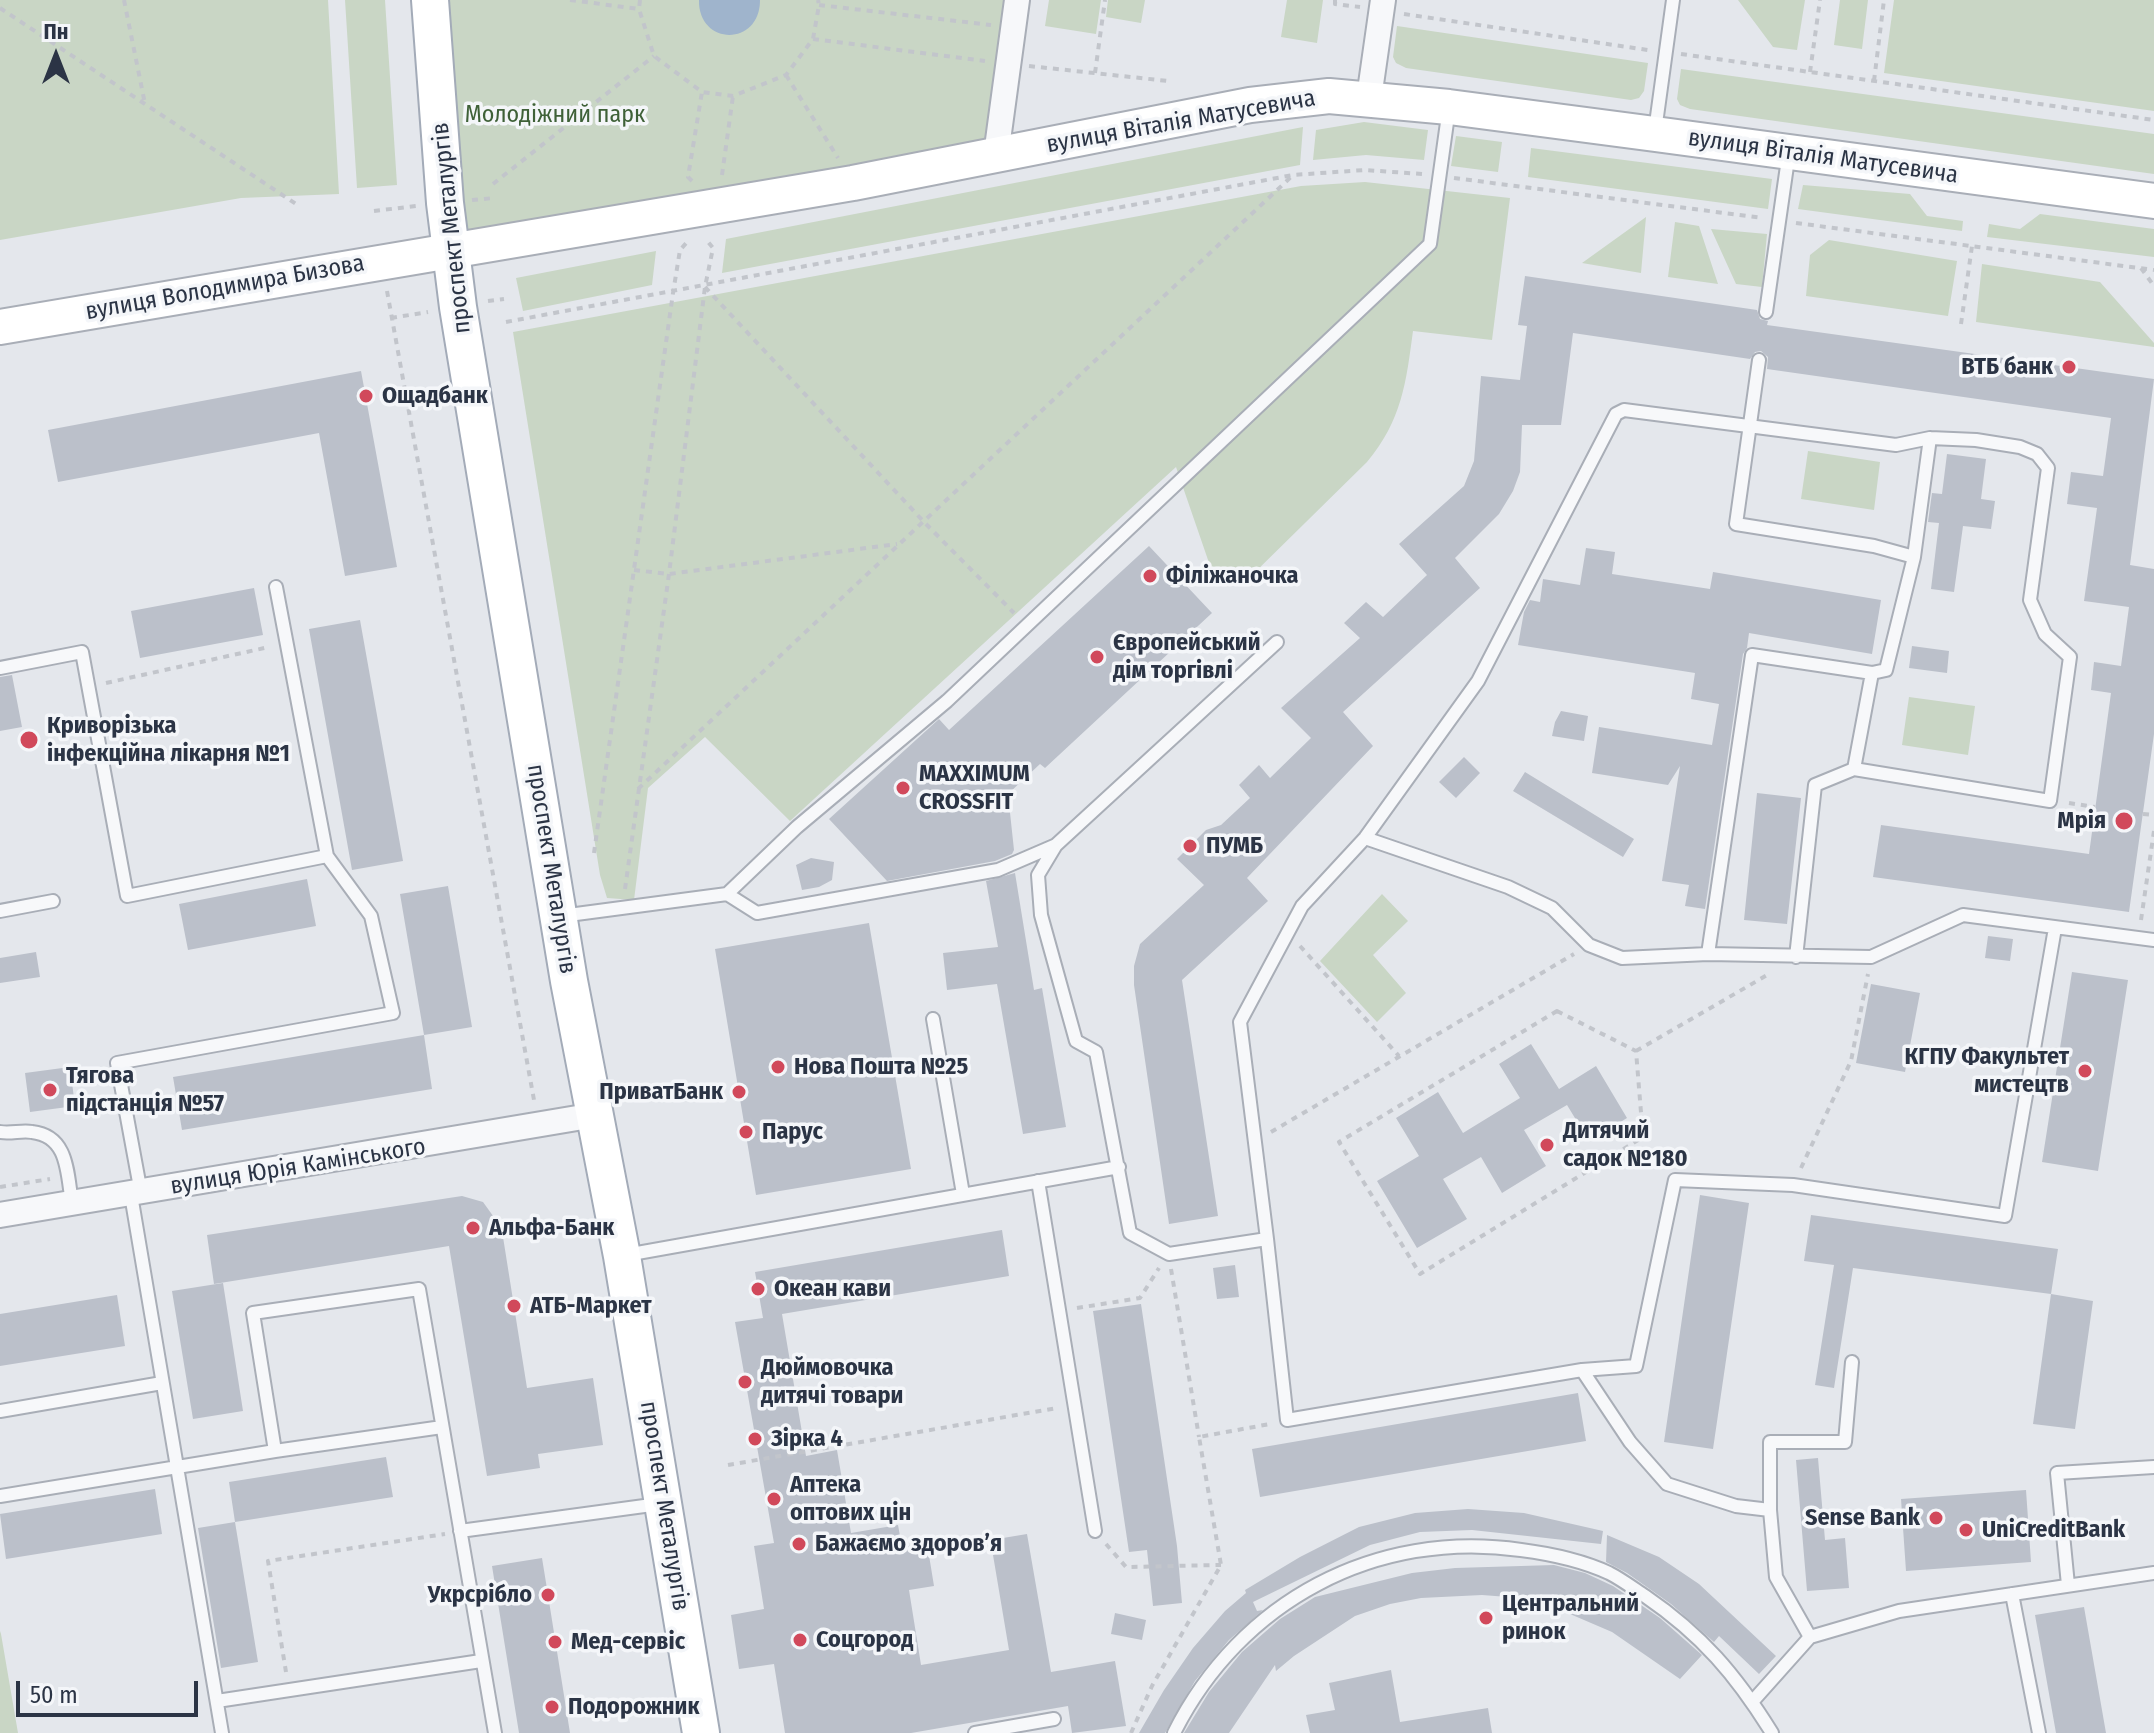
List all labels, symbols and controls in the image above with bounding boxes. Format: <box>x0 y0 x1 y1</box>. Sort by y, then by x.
north arrow <box>16 16 96 96</box>
text: Пн <box>44 18 68 45</box>
street label: вулиця Віталія Матусевича <box>1044 84 1318 160</box>
park label: Молодіжний парк <box>465 101 645 129</box>
street label: проспект Металургів <box>427 121 477 335</box>
street label: вулиця Віталія Матусевича <box>1686 124 1960 190</box>
street label: вулиця Володимира Бизова <box>83 249 367 327</box>
place label: ВТБ банк <box>1961 353 2053 381</box>
marker: ВТБ банк <box>2060 358 2078 376</box>
place label: Ощадбанк <box>382 382 488 410</box>
marker: Ощадбанк <box>357 387 375 405</box>
place label: Філіжаночка <box>1166 562 1298 590</box>
marker: Філіжаночка <box>1141 567 1159 585</box>
place label: Європейський дім торгівлі <box>1113 629 1261 685</box>
marker: Європейський дім торгівлі <box>1088 648 1106 666</box>
place label: Криворізька інфекційна лікарня №1 <box>47 712 290 768</box>
marker: Криворізька інфекційна лікарня №1 <box>18 729 40 751</box>
place label: MAXXIMUM CROSSFIT <box>919 760 1030 816</box>
street label: проспект Металургів <box>520 762 582 976</box>
marker: MAXXIMUM CROSSFIT <box>894 779 912 797</box>
place label: Мрія <box>2057 807 2106 835</box>
marker: Мрія <box>2113 810 2135 832</box>
place label: ПУМБ <box>1206 832 1263 860</box>
marker: ПУМБ <box>1181 837 1199 855</box>
place label: КГПУ Факультет мистецтв <box>1905 1043 2069 1099</box>
place label: Нова Пошта №25 <box>794 1053 968 1081</box>
marker: Нова Пошта №25 <box>769 1058 787 1076</box>
place label: Тягова підстанція №57 <box>66 1062 224 1118</box>
marker: КГПУ Факультет мистецтв <box>2076 1062 2094 1080</box>
place label: ПриватБанк <box>599 1078 723 1106</box>
marker: Тягова підстанція №57 <box>41 1081 59 1099</box>
marker: ПриватБанк <box>730 1083 748 1101</box>
place label: Дитячий садок №180 <box>1563 1117 1688 1173</box>
place label: Парус <box>762 1118 823 1146</box>
marker: Парус <box>737 1123 755 1141</box>
street label: вулиця Юрія Камінського <box>168 1133 428 1201</box>
marker: Дитячий садок №180 <box>1538 1136 1556 1154</box>
place label: Альфа-Банк <box>489 1214 614 1242</box>
marker: Альфа-Банк <box>464 1219 482 1237</box>
place label: Океан кави <box>774 1275 891 1303</box>
marker: Океан кави <box>749 1280 767 1298</box>
place label: АТБ-Маркет <box>530 1292 652 1320</box>
marker: АТБ-Маркет <box>505 1297 523 1315</box>
place label: Дюймовочка дитячі товари <box>761 1354 903 1410</box>
marker: Дюймовочка дитячі товари <box>736 1373 754 1391</box>
street label: проспект Металургів <box>633 1399 695 1613</box>
place label: Зірка 4 <box>771 1425 843 1453</box>
marker: Зірка 4 <box>746 1430 764 1448</box>
place label: Аптека оптових цін <box>790 1471 911 1527</box>
marker: Аптека оптових цін <box>765 1490 783 1508</box>
place label: Sense Bank <box>1805 1504 1920 1532</box>
marker: Sense Bank <box>1927 1509 1945 1527</box>
place label: UniCreditBank <box>1982 1516 2125 1544</box>
marker: UniCreditBank <box>1957 1521 1975 1539</box>
place label: Бажаємо здоровʼя <box>815 1530 1002 1558</box>
marker: Бажаємо здоровʼя <box>790 1535 808 1553</box>
place label: Укрсрібло <box>428 1581 532 1609</box>
marker: Укрсрібло <box>539 1586 557 1604</box>
place label: Центральний ринок <box>1502 1590 1639 1646</box>
marker: Центральний ринок <box>1477 1609 1495 1627</box>
place label: Соцгород <box>816 1626 913 1654</box>
place label: Мед-сервіс <box>571 1628 685 1656</box>
marker: Соцгород <box>791 1631 809 1649</box>
marker: Мед-сервіс <box>546 1633 564 1651</box>
scale bar <box>20 1665 202 1715</box>
text: 50 m <box>30 1681 78 1709</box>
place label: Подорожник <box>568 1693 699 1721</box>
marker: Подорожник <box>543 1698 561 1716</box>

